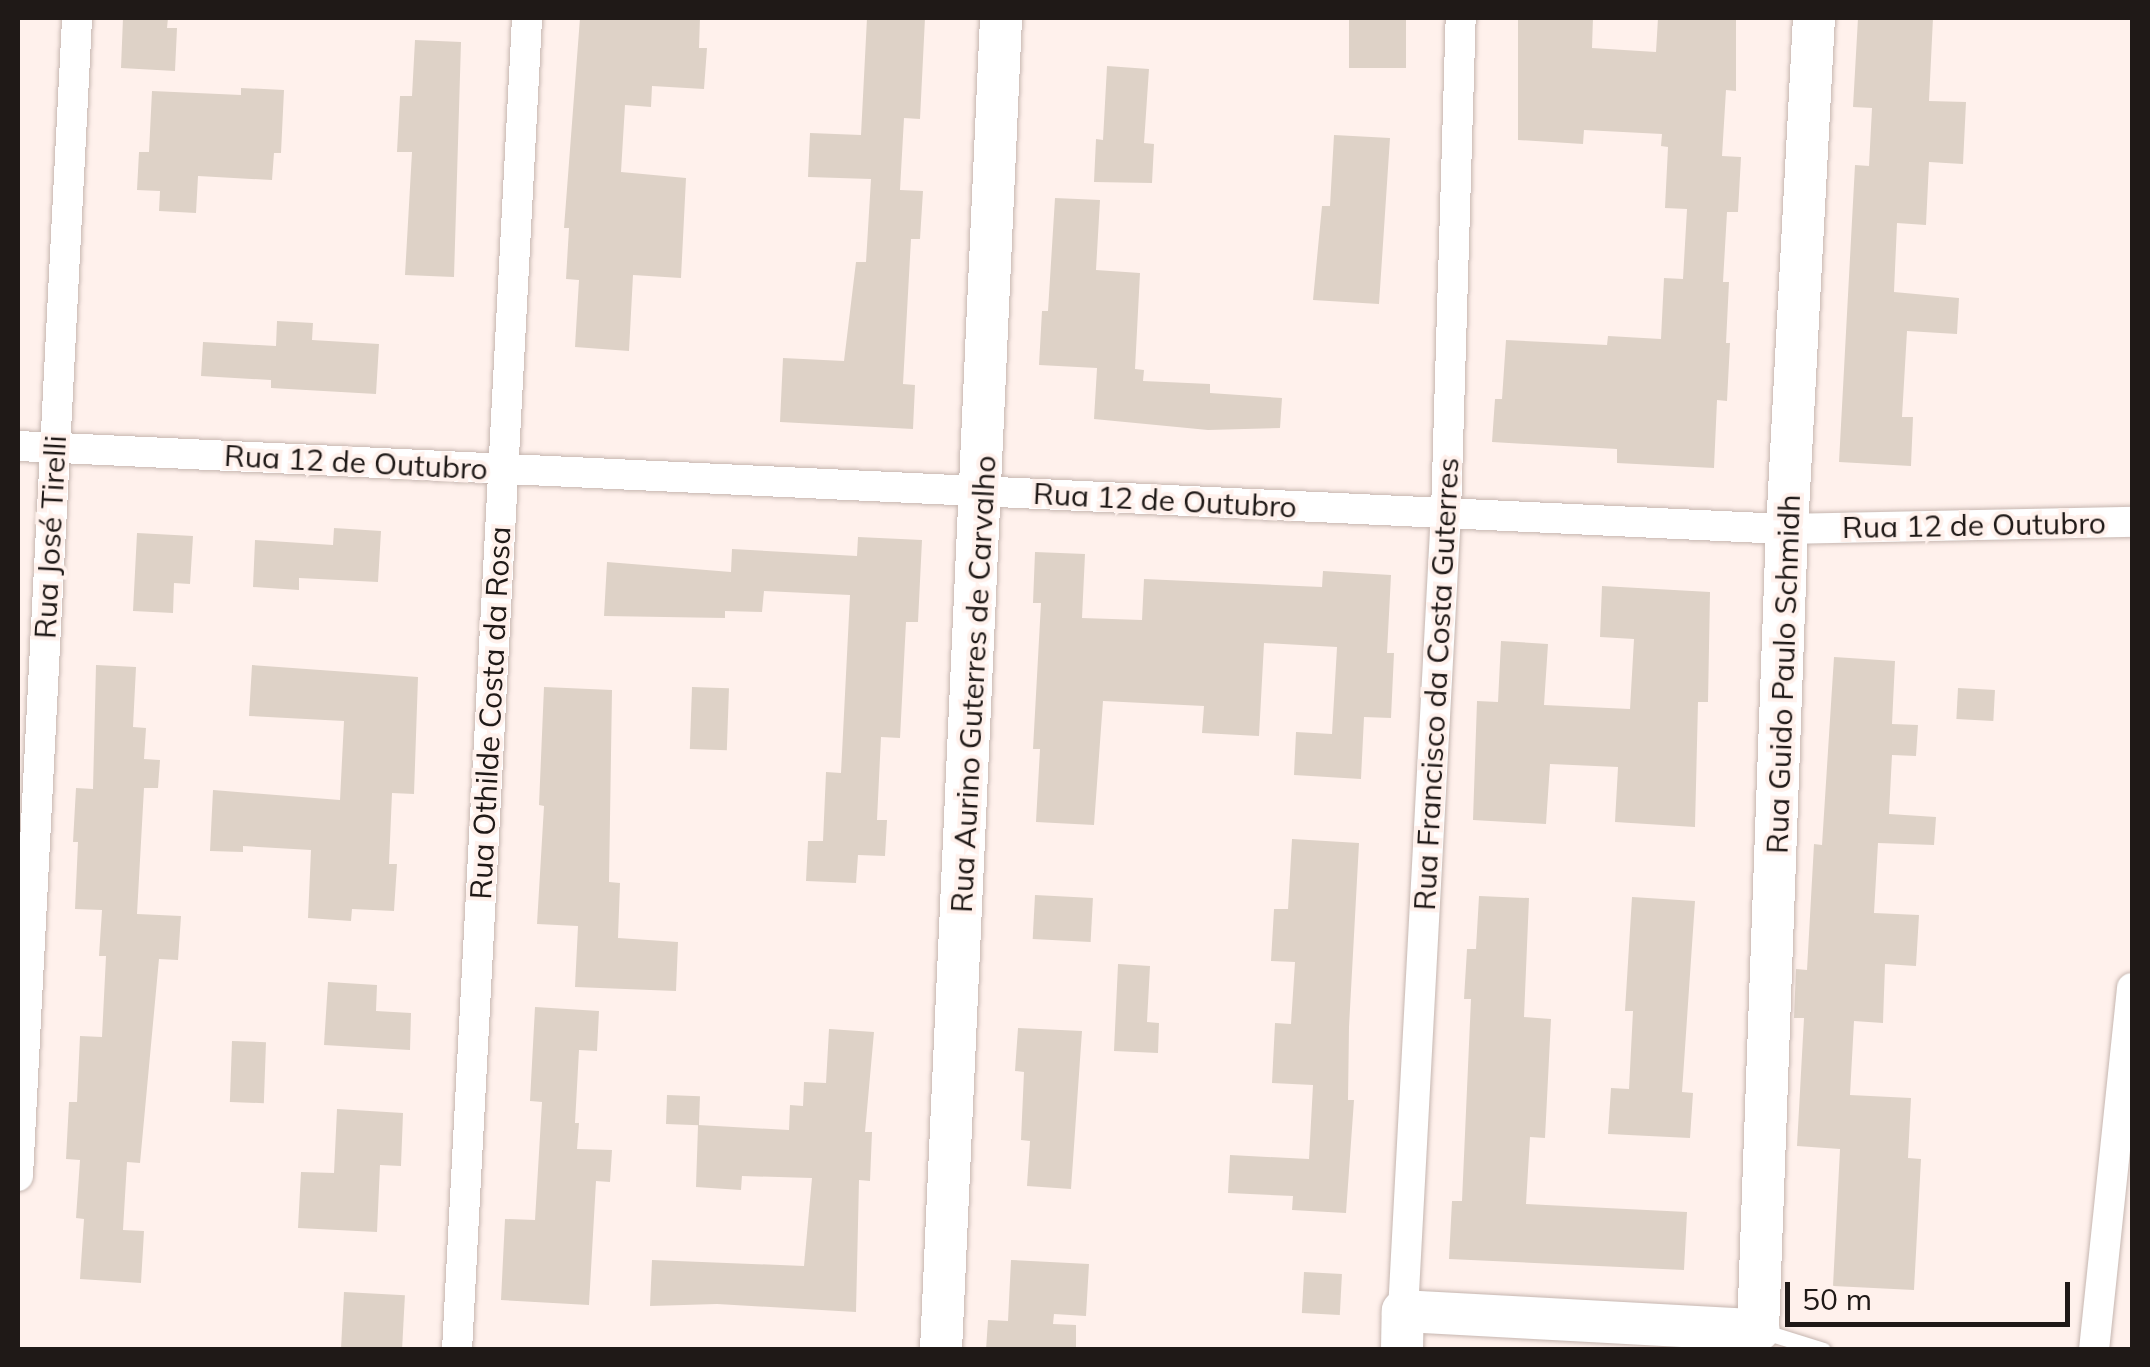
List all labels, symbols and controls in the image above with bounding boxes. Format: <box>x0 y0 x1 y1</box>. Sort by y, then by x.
street label: Rua José Tirelli <box>27 434 73 640</box>
street label: Rua 12 de Outubro <box>223 437 489 487</box>
street label: Rua Aurino Guterres de Carvalho <box>943 454 1003 914</box>
street label: Rua Francisco da Costa Guterres <box>1406 457 1466 911</box>
street label: Rua 12 de Outubro <box>1032 475 1298 525</box>
street label: Rua Guido Paulo Schmidh <box>1759 494 1807 854</box>
street label: Rua 12 de Outubro <box>1842 505 2106 545</box>
street label: Rua Othilde Costa da Rosa <box>462 526 518 900</box>
scale bar <box>1790 1262 2075 1324</box>
text: 50 m <box>1802 1280 1872 1318</box>

